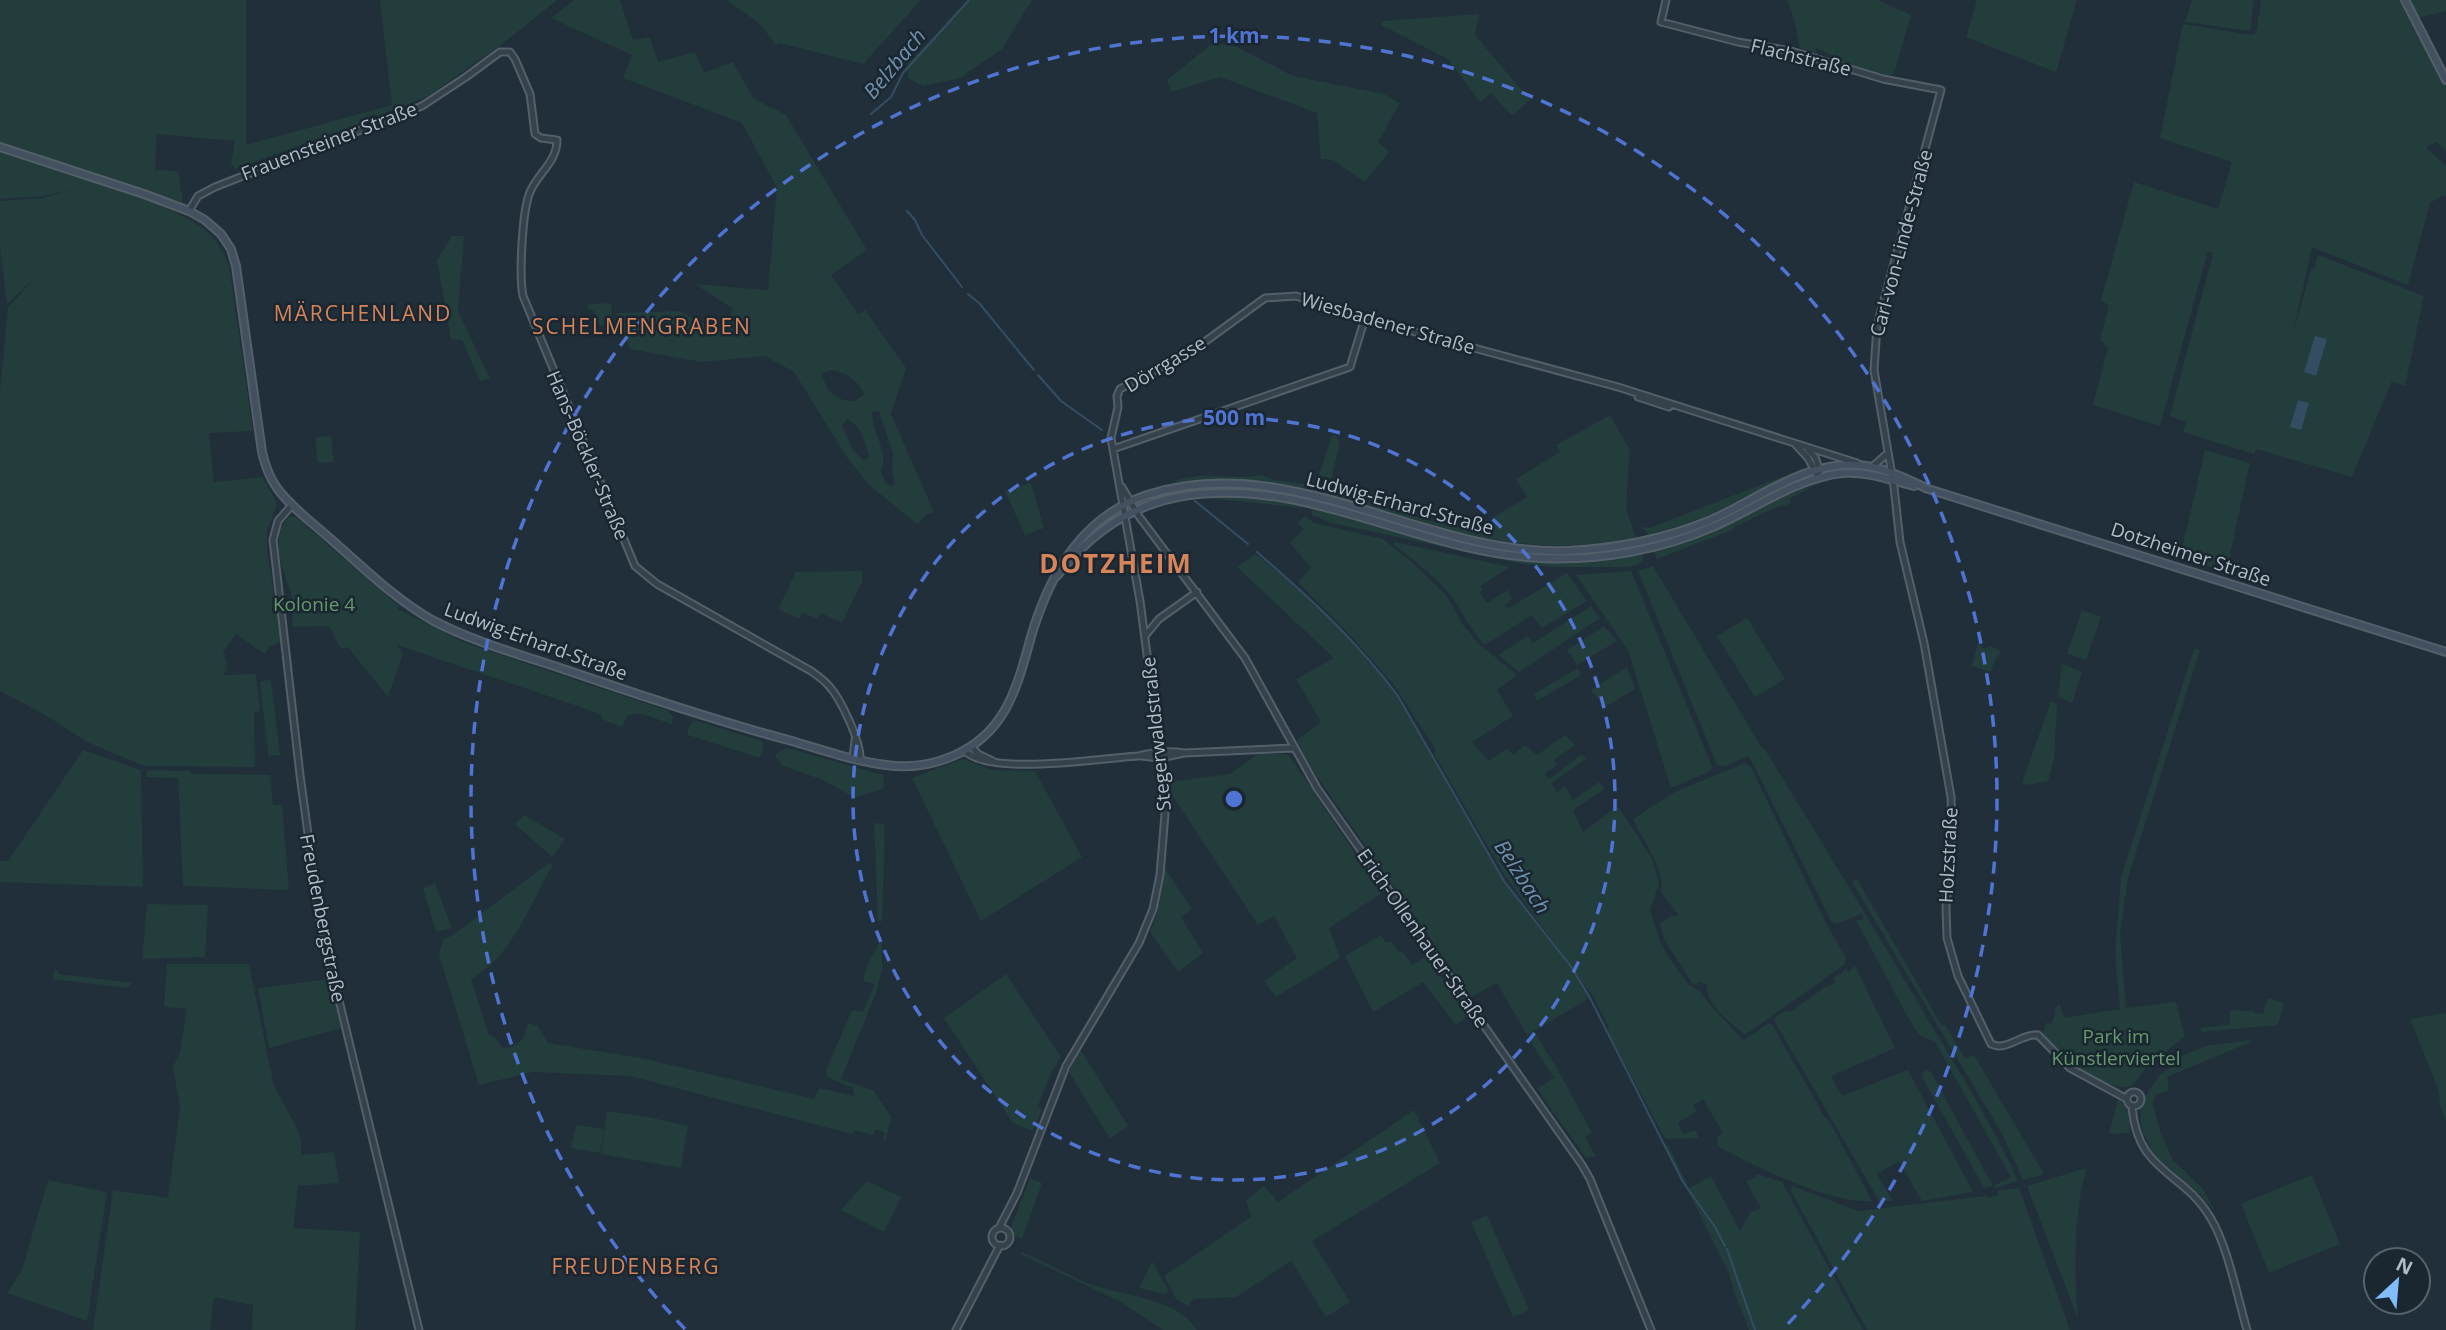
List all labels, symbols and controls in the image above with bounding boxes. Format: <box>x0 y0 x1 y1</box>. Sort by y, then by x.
text: 1 km <box>1208 21 1260 49</box>
water label: Belzbach <box>857 22 932 104</box>
street label: Flachstraße <box>1748 32 1854 82</box>
street label: Frauensteiner Straße <box>237 95 421 187</box>
street label: Carl-von-Linde-Straße <box>1864 147 1938 339</box>
street label: Wiesbadener Straße <box>1298 286 1478 360</box>
district label: MÄRCHENLAND <box>274 299 452 327</box>
district label: SCHELMENGRABEN <box>532 312 752 340</box>
street label: Dörrgasse <box>1120 330 1210 398</box>
street label: Hans-Böckler-Straße <box>541 366 635 544</box>
text: 500 m <box>1203 403 1265 431</box>
street label: Ludwig-Erhard-Straße <box>1303 465 1497 541</box>
street label: Dotzheimer Straße <box>2108 516 2274 592</box>
district label: DOTZHEIM <box>1039 545 1193 581</box>
park label: Kolonie 4 <box>273 591 355 617</box>
street label: Ludwig-Erhard-Straße <box>441 596 631 686</box>
street label: Stegerwaldstraße <box>1135 656 1177 812</box>
centre of rings <box>1222 787 1246 811</box>
street label: Holzstraße <box>1933 806 1963 904</box>
street label: Freudenbergstraße <box>294 832 352 1004</box>
water label: Belzbach <box>1488 834 1557 919</box>
street label: Erich-Ollenhauer-Straße <box>1351 843 1495 1033</box>
park label: Park im Künstlerviertel <box>2052 1023 2180 1071</box>
north arrow <box>2362 1246 2432 1316</box>
text: N <box>2392 1251 2417 1281</box>
district label: FREUDENBERG <box>552 1252 720 1280</box>

